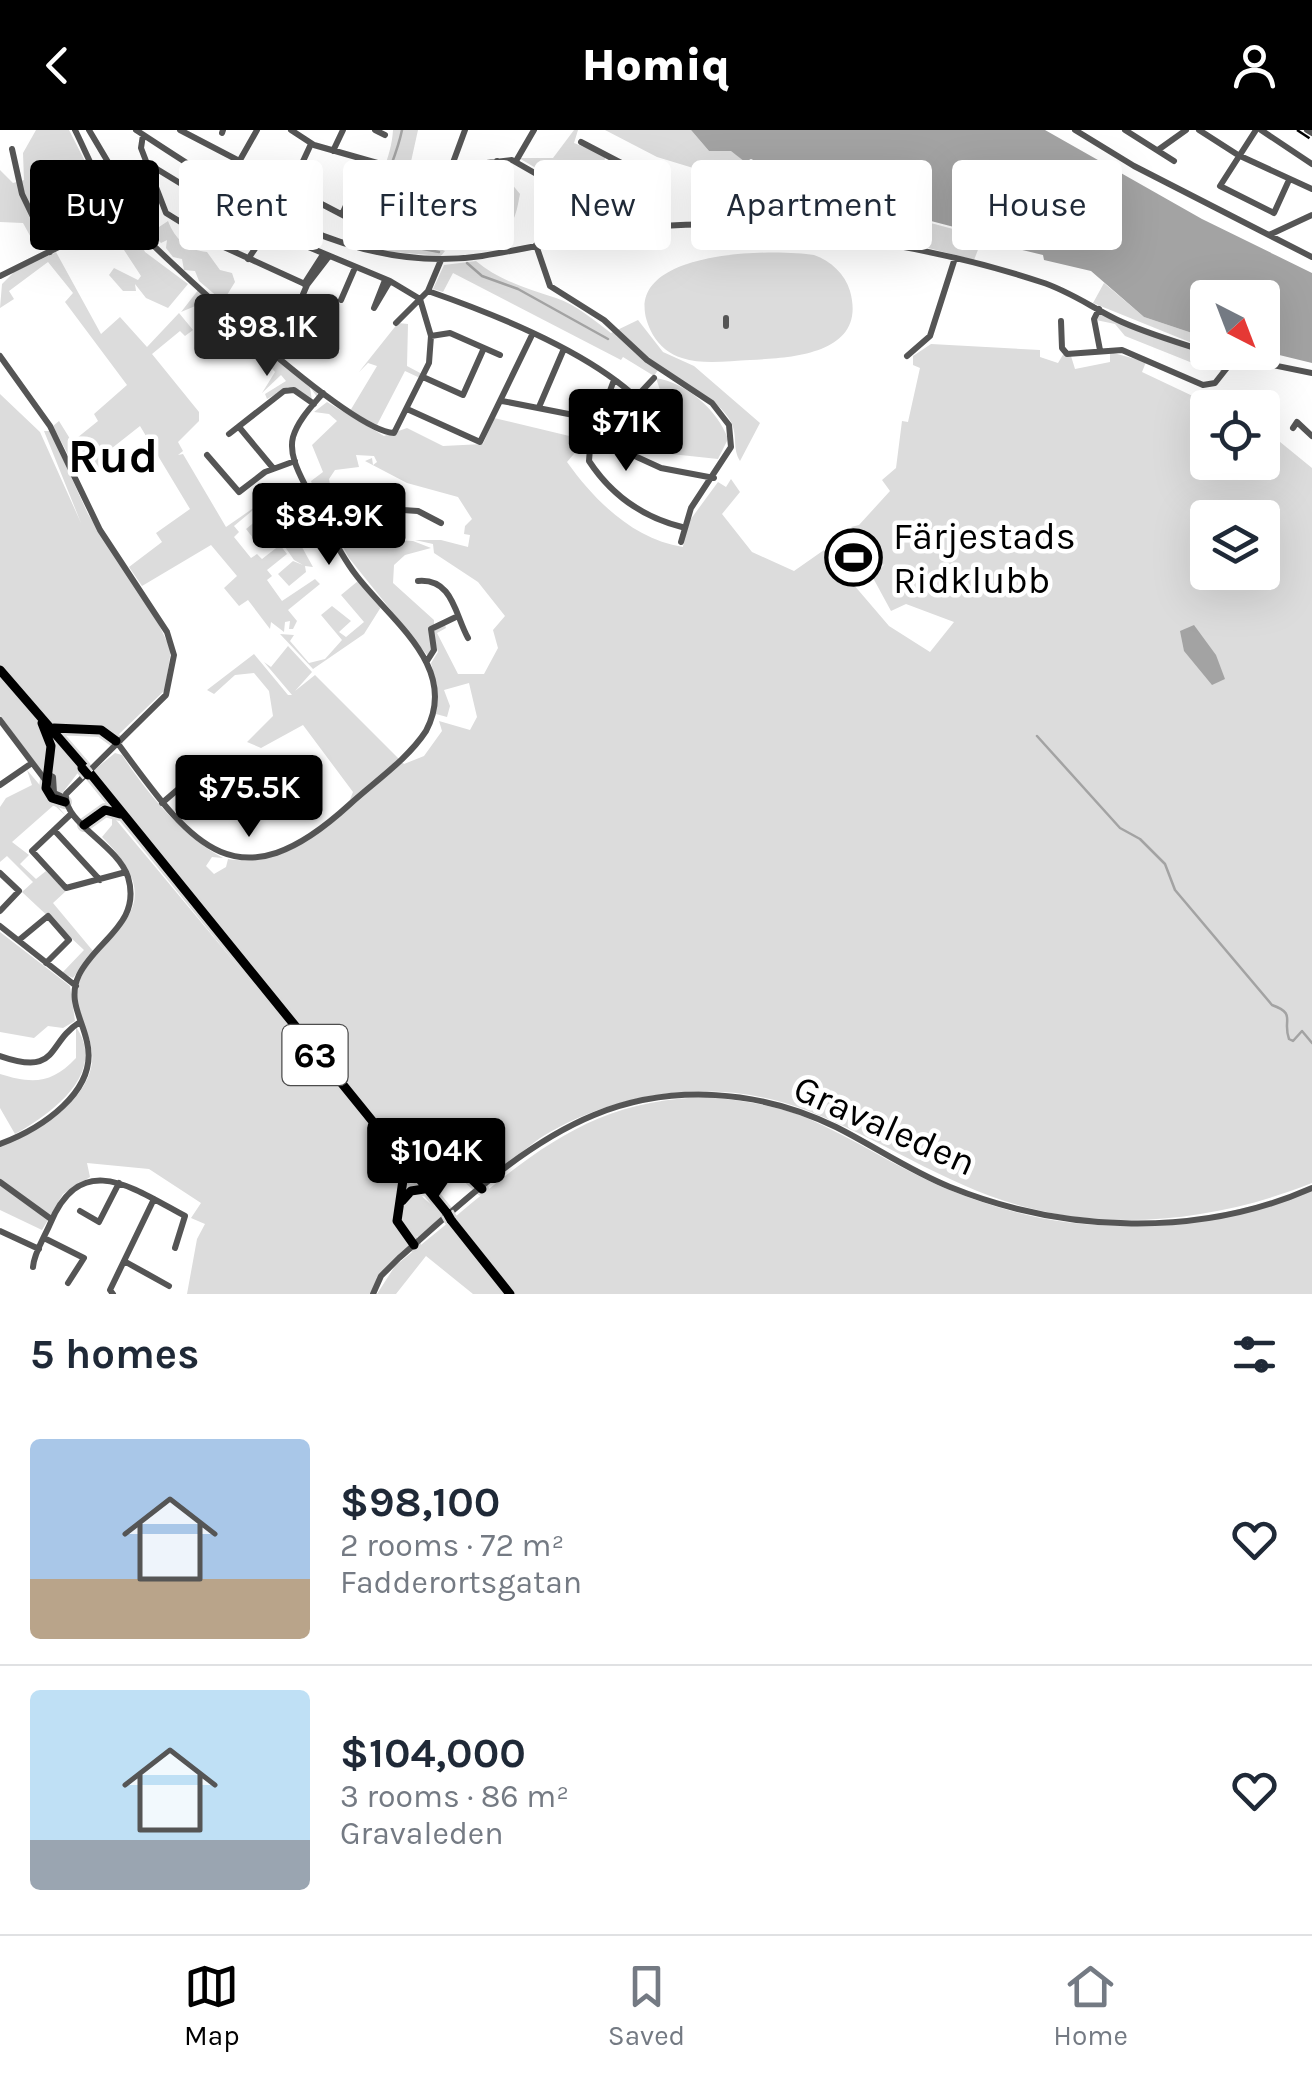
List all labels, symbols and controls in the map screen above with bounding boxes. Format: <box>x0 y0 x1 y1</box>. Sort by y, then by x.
icon: back <box>30 38 85 93</box>
icon: person <box>1227 38 1282 93</box>
text: Homiq <box>582 39 730 91</box>
chip: Buy <box>30 160 159 250</box>
chip: Rent <box>179 160 323 250</box>
chip: Filters <box>343 160 514 250</box>
chip: New <box>534 160 671 250</box>
chip: Apartment <box>691 160 932 250</box>
chip: House <box>952 160 1122 250</box>
north arrow <box>1190 280 1280 370</box>
map controls <box>1190 280 1280 590</box>
pin: $98.1K <box>186 294 348 379</box>
text: $98.1K <box>216 308 318 345</box>
pin: $71K <box>567 389 685 474</box>
button: locate <box>1190 390 1280 480</box>
text: $71K <box>591 403 661 440</box>
district label: Rud <box>68 428 158 484</box>
pin: $84.9K <box>248 483 410 568</box>
text: $84.9K <box>274 497 384 534</box>
button: layers <box>1190 500 1280 590</box>
place label: Färjestads Ridklubb <box>893 514 1076 603</box>
sports icon: Färjestads Ridklubb <box>824 528 884 588</box>
pin: $75.5K <box>168 755 330 840</box>
text: $75.5K <box>197 769 301 806</box>
road number: 63 <box>282 1025 348 1085</box>
street label: Gravaleden <box>787 1065 983 1186</box>
pin: $104K <box>366 1118 506 1203</box>
text: $104K <box>389 1132 483 1169</box>
icon: filters <box>1227 1327 1282 1382</box>
text: 5 homes <box>30 1329 199 1379</box>
text: $98,100 <box>340 1477 500 1527</box>
icon: home <box>110 1479 230 1599</box>
icon: heart <box>1227 1512 1282 1567</box>
text: 2 rooms · 72 m² <box>340 1527 564 1564</box>
text: Fadderortsgatan <box>340 1564 582 1601</box>
text: $104,000 <box>340 1728 526 1778</box>
icon: home <box>110 1730 230 1850</box>
icon: heart <box>1227 1763 1282 1818</box>
text: 3 rooms · 86 m² <box>340 1778 569 1815</box>
text: Gravaleden <box>340 1815 504 1852</box>
tab: Map <box>184 1959 240 2052</box>
tab: Saved <box>608 1959 685 2052</box>
tab: Home <box>1053 1959 1128 2052</box>

